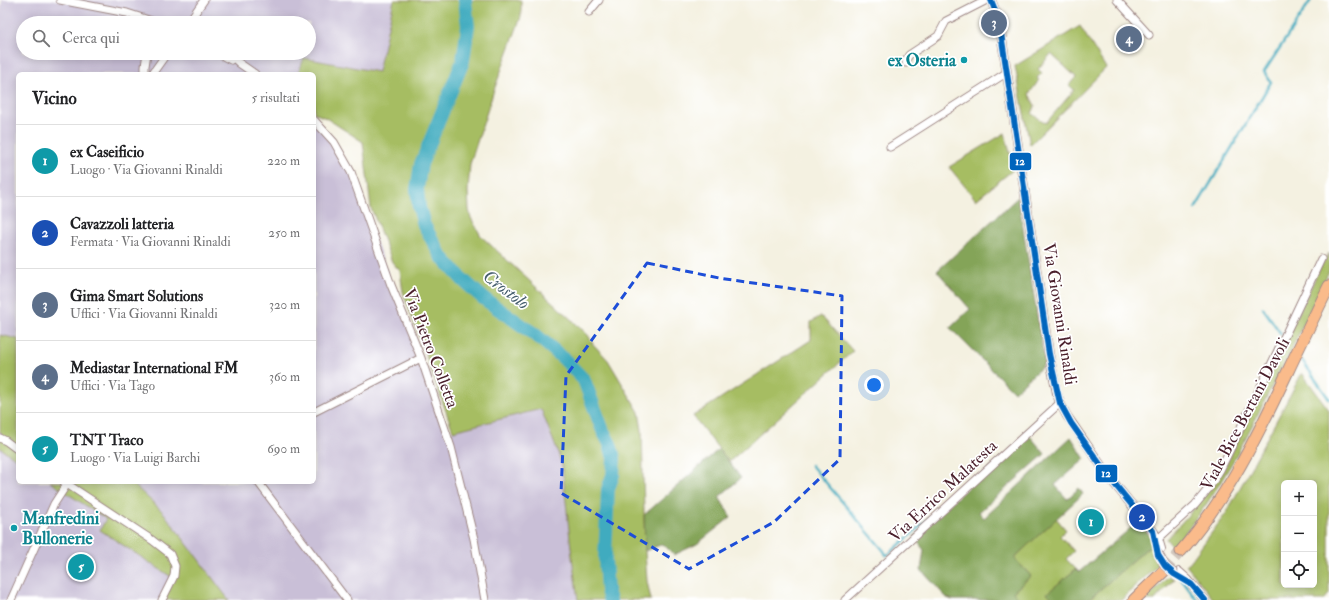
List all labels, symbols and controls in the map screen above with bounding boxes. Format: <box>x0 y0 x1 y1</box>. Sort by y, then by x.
pin: 3 <box>981 8 1007 38</box>
search box <box>16 16 316 60</box>
pin: 4 <box>1116 24 1142 54</box>
icon: search <box>30 27 52 49</box>
text: Cerca qui <box>62 29 120 48</box>
place label: ex Osteria <box>888 50 957 71</box>
marker: ex Osteria <box>959 55 969 65</box>
text: Vicino <box>32 88 77 109</box>
text: 5 risultati <box>252 90 300 106</box>
text: ex Caseificio <box>70 143 144 162</box>
line badge: 12 <box>1009 152 1032 171</box>
text: 1 <box>43 153 47 169</box>
text: 220 m <box>267 153 300 169</box>
text: 12 <box>1015 155 1025 168</box>
text: Luogo · Via Giovanni Rinaldi <box>70 162 223 178</box>
text: Cavazzoli latteria <box>70 215 174 234</box>
text: 2 <box>42 225 48 241</box>
text: 250 m <box>268 225 300 241</box>
text: Fermata · Via Giovanni Rinaldi <box>70 234 231 250</box>
street label: Via Giovanni Rinaldi <box>1038 242 1082 387</box>
water label: Crostolo <box>478 265 534 315</box>
street label: Via Pietro Colletta <box>399 285 464 412</box>
text: Gima Smart Solutions <box>70 287 203 306</box>
text: 3 <box>43 297 48 313</box>
text: 320 m <box>269 297 300 313</box>
text: Uffici · Via Giovanni Rinaldi <box>70 306 218 322</box>
street label: Viale Bice Bertani Davoli <box>1196 334 1294 494</box>
text: Mediastar International FM <box>70 359 238 378</box>
text: 4 <box>41 369 49 385</box>
text: 360 m <box>269 369 300 385</box>
your location <box>864 375 884 395</box>
text: Uffici · Via Tago <box>70 378 155 394</box>
text: TNT Traco <box>70 431 143 450</box>
street label: Via Errico Malatesta <box>884 435 1002 547</box>
text: 5 <box>42 441 48 457</box>
text: 690 m <box>267 441 300 457</box>
text: Luogo · Via Luigi Barchi <box>70 450 200 466</box>
line badge: 12 <box>1095 464 1118 483</box>
text: 12 <box>1101 467 1111 480</box>
map controls <box>1281 480 1317 588</box>
button: + <box>1281 480 1317 516</box>
pin: 2 <box>1129 502 1155 532</box>
pin: 1 <box>1078 507 1104 537</box>
place label: Manfredini Bullonerie <box>21 508 100 549</box>
button: − <box>1281 516 1317 552</box>
marker: Manfredini Bullonerie <box>9 523 19 533</box>
pin: 5 <box>68 552 94 582</box>
button: locate <box>1281 552 1317 588</box>

